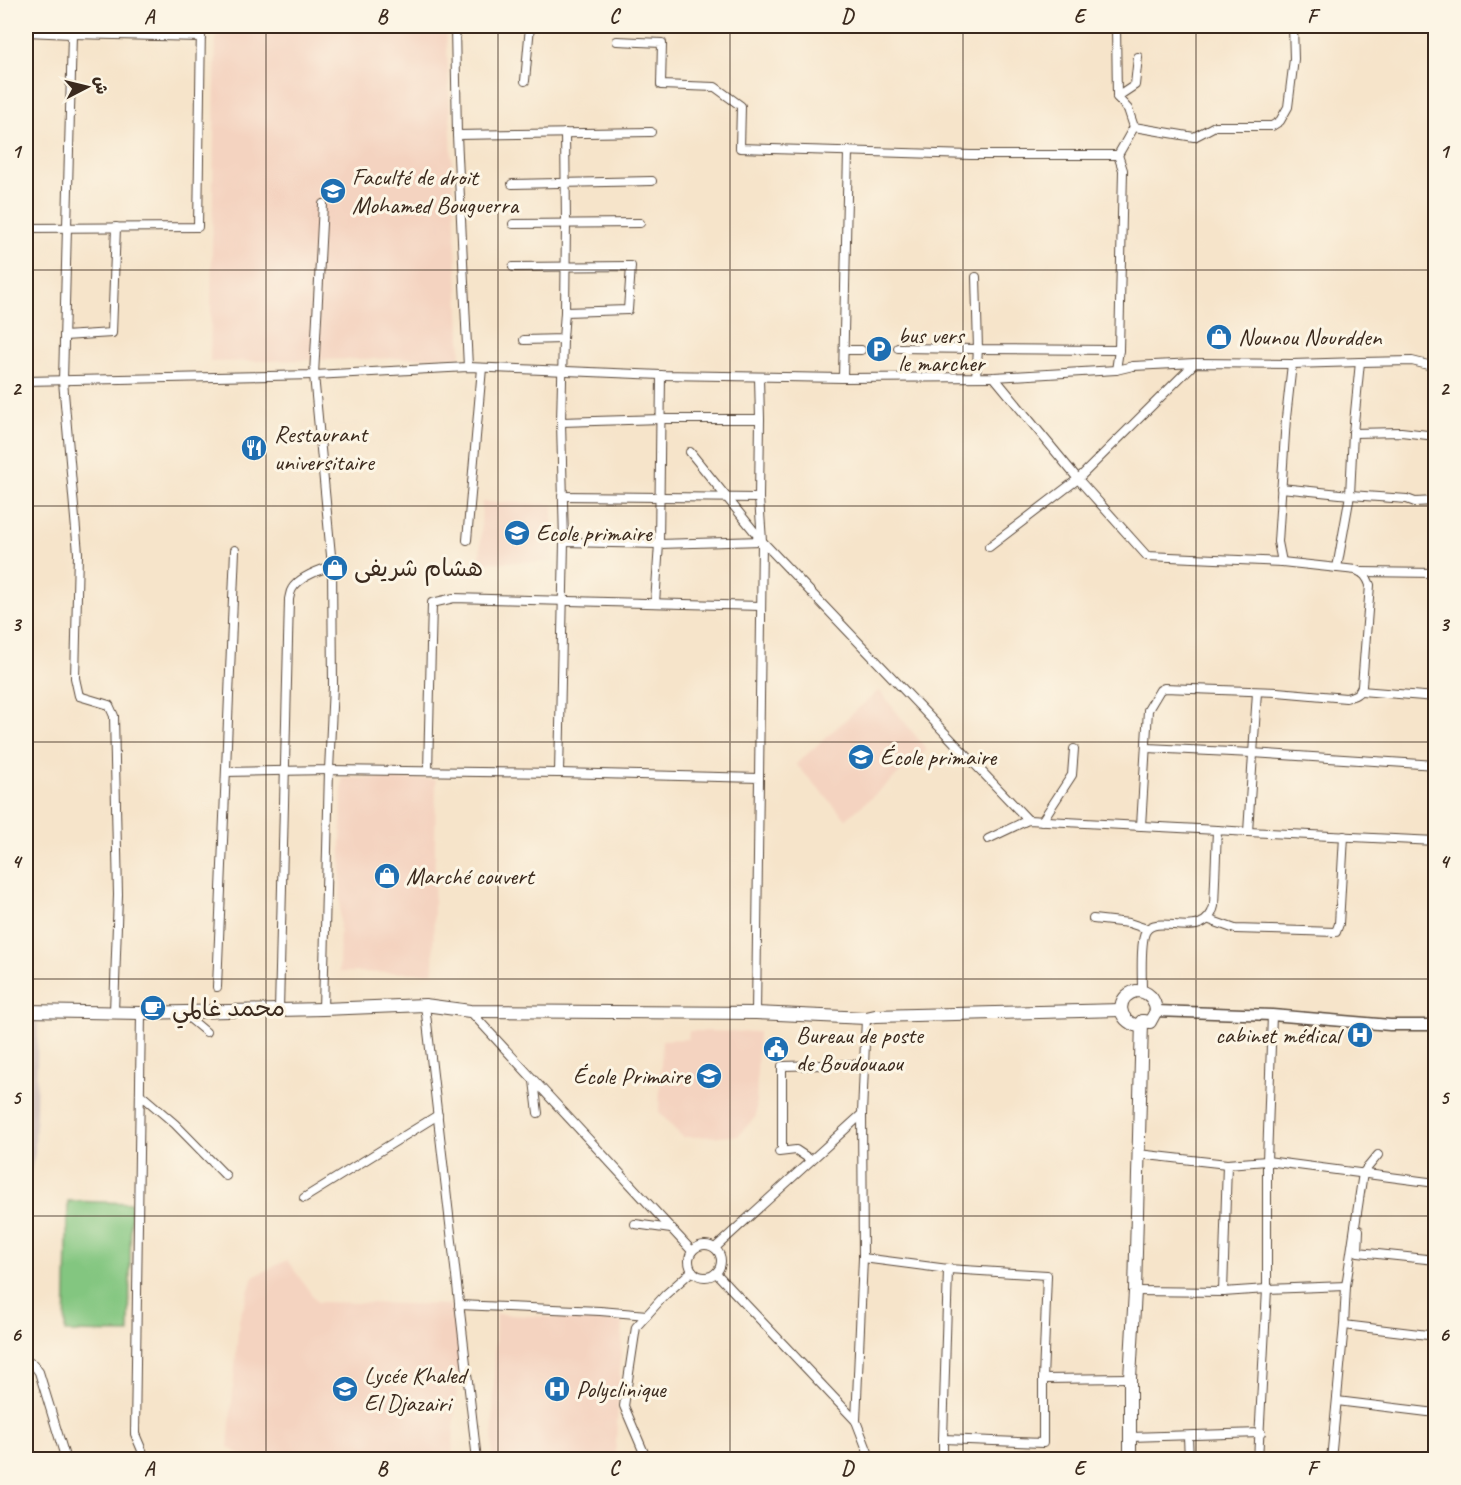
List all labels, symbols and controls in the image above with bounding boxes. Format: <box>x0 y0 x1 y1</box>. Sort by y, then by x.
text: A <box>144 4 156 29</box>
text: B <box>377 4 389 29</box>
text: C <box>609 4 621 29</box>
text: D <box>841 4 855 29</box>
text: E <box>1074 4 1088 29</box>
text: F <box>1307 4 1321 29</box>
north arrow <box>57 57 117 117</box>
text: ش <box>90 75 112 95</box>
text: 1 <box>12 139 23 164</box>
text: 1 <box>1440 139 1451 164</box>
place label: Faculté de droit Mohamed Bouguerra <box>352 162 520 220</box>
school or university icon: Faculté de droit Mohamed Bouguerra <box>318 176 348 206</box>
place label: bus vers le marcher <box>898 320 987 378</box>
shop icon: Nounou Nourdden <box>1204 322 1234 352</box>
place label: Nounou Nourdden <box>1238 322 1383 352</box>
parking icon: bus vers le marcher <box>864 334 894 364</box>
text: 2 <box>12 376 23 401</box>
text: 2 <box>1440 376 1451 401</box>
place label: Restaurant universitaire <box>274 419 376 477</box>
restaurant icon: Restaurant universitaire <box>239 433 269 463</box>
school or university icon: Ecole primaire <box>502 518 532 548</box>
place label: Ecole primaire <box>536 518 654 548</box>
shop icon: هشام شريفى <box>320 553 350 583</box>
place label: هشام شريفى <box>354 553 483 586</box>
text: 3 <box>12 612 23 637</box>
text: 3 <box>1440 612 1451 637</box>
school or university icon: École primaire <box>846 742 876 772</box>
place label: École primaire <box>880 742 998 772</box>
text: 4 <box>12 849 24 874</box>
text: 4 <box>1440 849 1452 874</box>
shop icon: Marché couvert <box>372 861 402 891</box>
place label: Marché couvert <box>406 861 536 891</box>
cafe icon: محمد غالمي <box>138 993 168 1023</box>
place label: محمد غالمي <box>172 993 285 1029</box>
place label: Bureau de poste de Boudouaou <box>796 1020 925 1078</box>
place label: cabinet médical <box>1215 1020 1344 1050</box>
hospital icon: cabinet médical <box>1345 1020 1375 1050</box>
public building icon: Bureau de poste de Boudouaou <box>761 1034 791 1064</box>
place label: École Primaire <box>573 1061 692 1091</box>
school or university icon: École Primaire <box>694 1061 724 1091</box>
text: 5 <box>12 1085 23 1110</box>
text: 5 <box>1440 1085 1451 1110</box>
text: 6 <box>11 1322 22 1347</box>
text: 6 <box>1439 1322 1450 1347</box>
place label: Lycée Khaled El Djazairi <box>364 1360 470 1418</box>
school or university icon: Lycée Khaled El Djazairi <box>330 1374 360 1404</box>
hospital icon: Polyclinique <box>542 1374 572 1404</box>
place label: Polyclinique <box>576 1374 668 1404</box>
text: A <box>144 1456 156 1481</box>
text: B <box>377 1456 389 1481</box>
text: C <box>609 1456 621 1481</box>
text: D <box>841 1456 855 1481</box>
text: E <box>1074 1456 1088 1481</box>
text: F <box>1307 1456 1321 1481</box>

